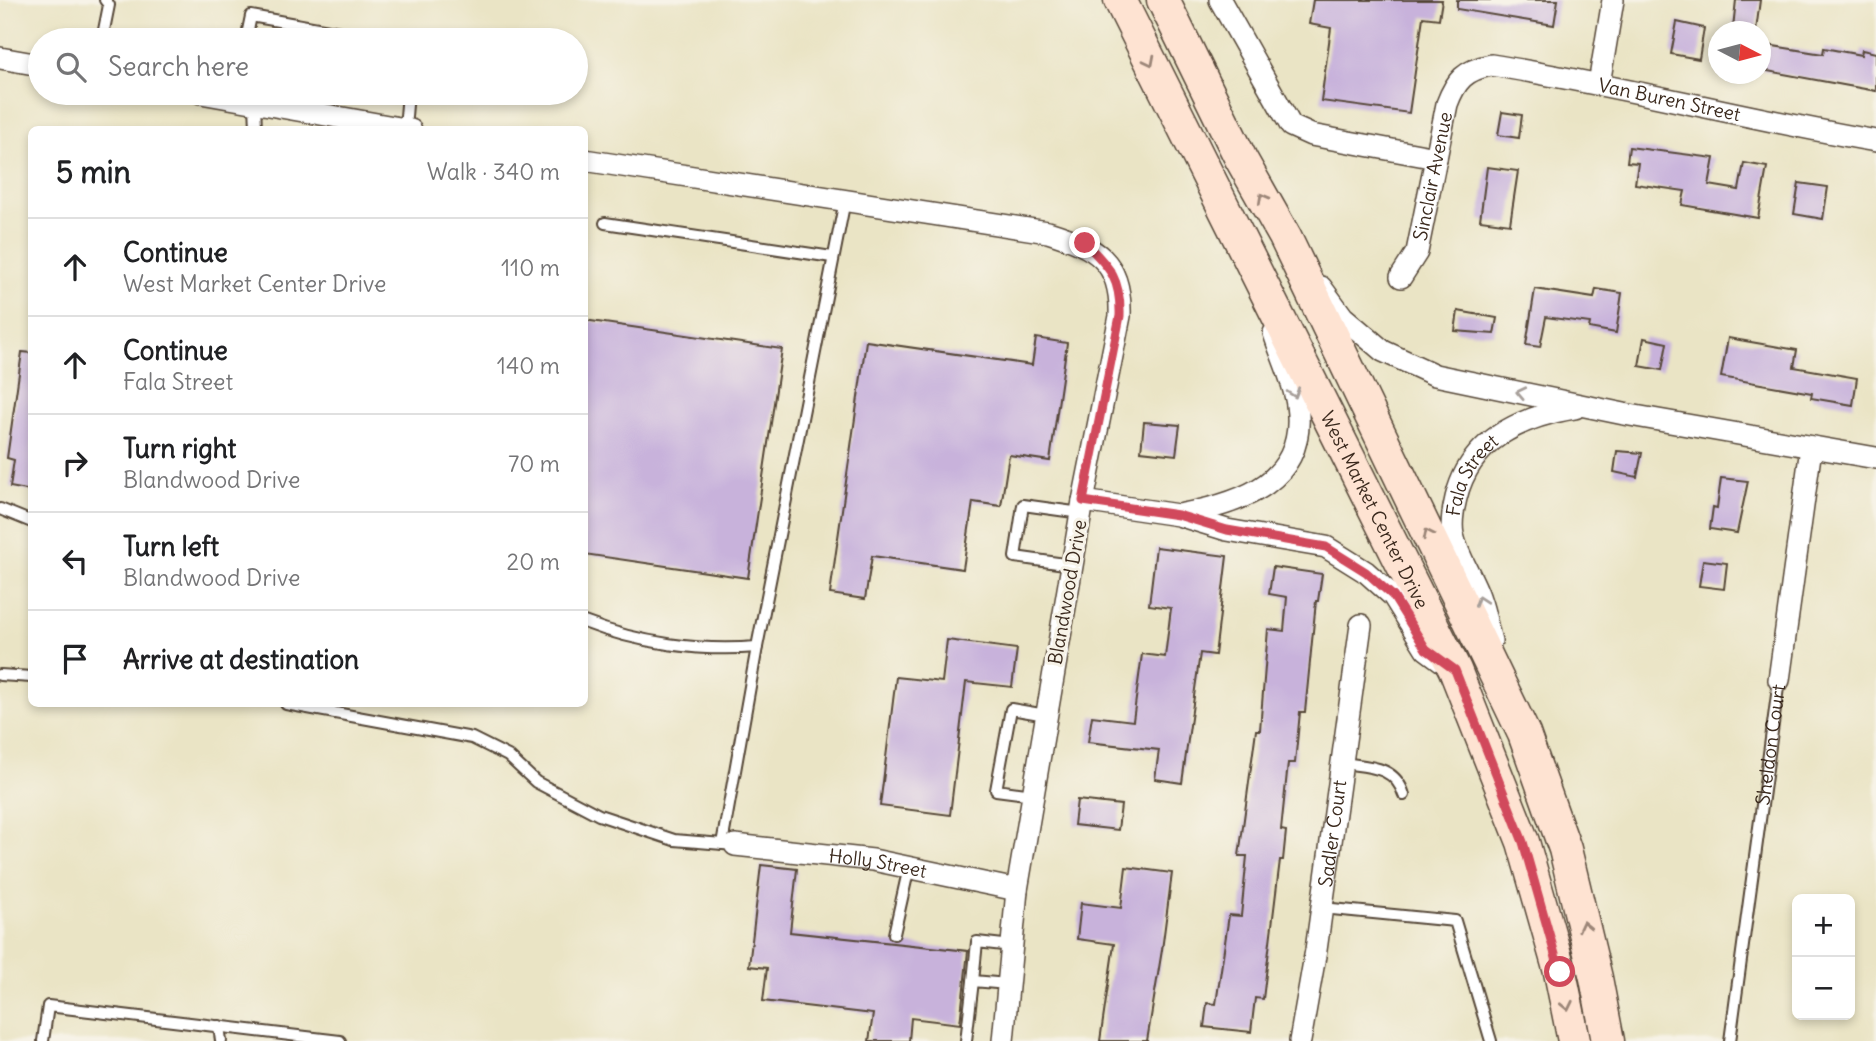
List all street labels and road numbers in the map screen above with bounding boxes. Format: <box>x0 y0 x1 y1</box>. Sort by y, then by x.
street label: Van Buren Street <box>1596 73 1743 126</box>
street label: Sinclair Avenue <box>1408 110 1457 243</box>
street label: West Market Center Drive <box>1315 407 1434 613</box>
street label: Fala Street <box>1441 429 1503 517</box>
street label: Blandwood Drive <box>1042 518 1092 666</box>
street label: Sheldon Court <box>1750 683 1790 807</box>
street label: Sadler Court <box>1313 779 1351 888</box>
street label: Holly Street <box>828 843 929 883</box>

